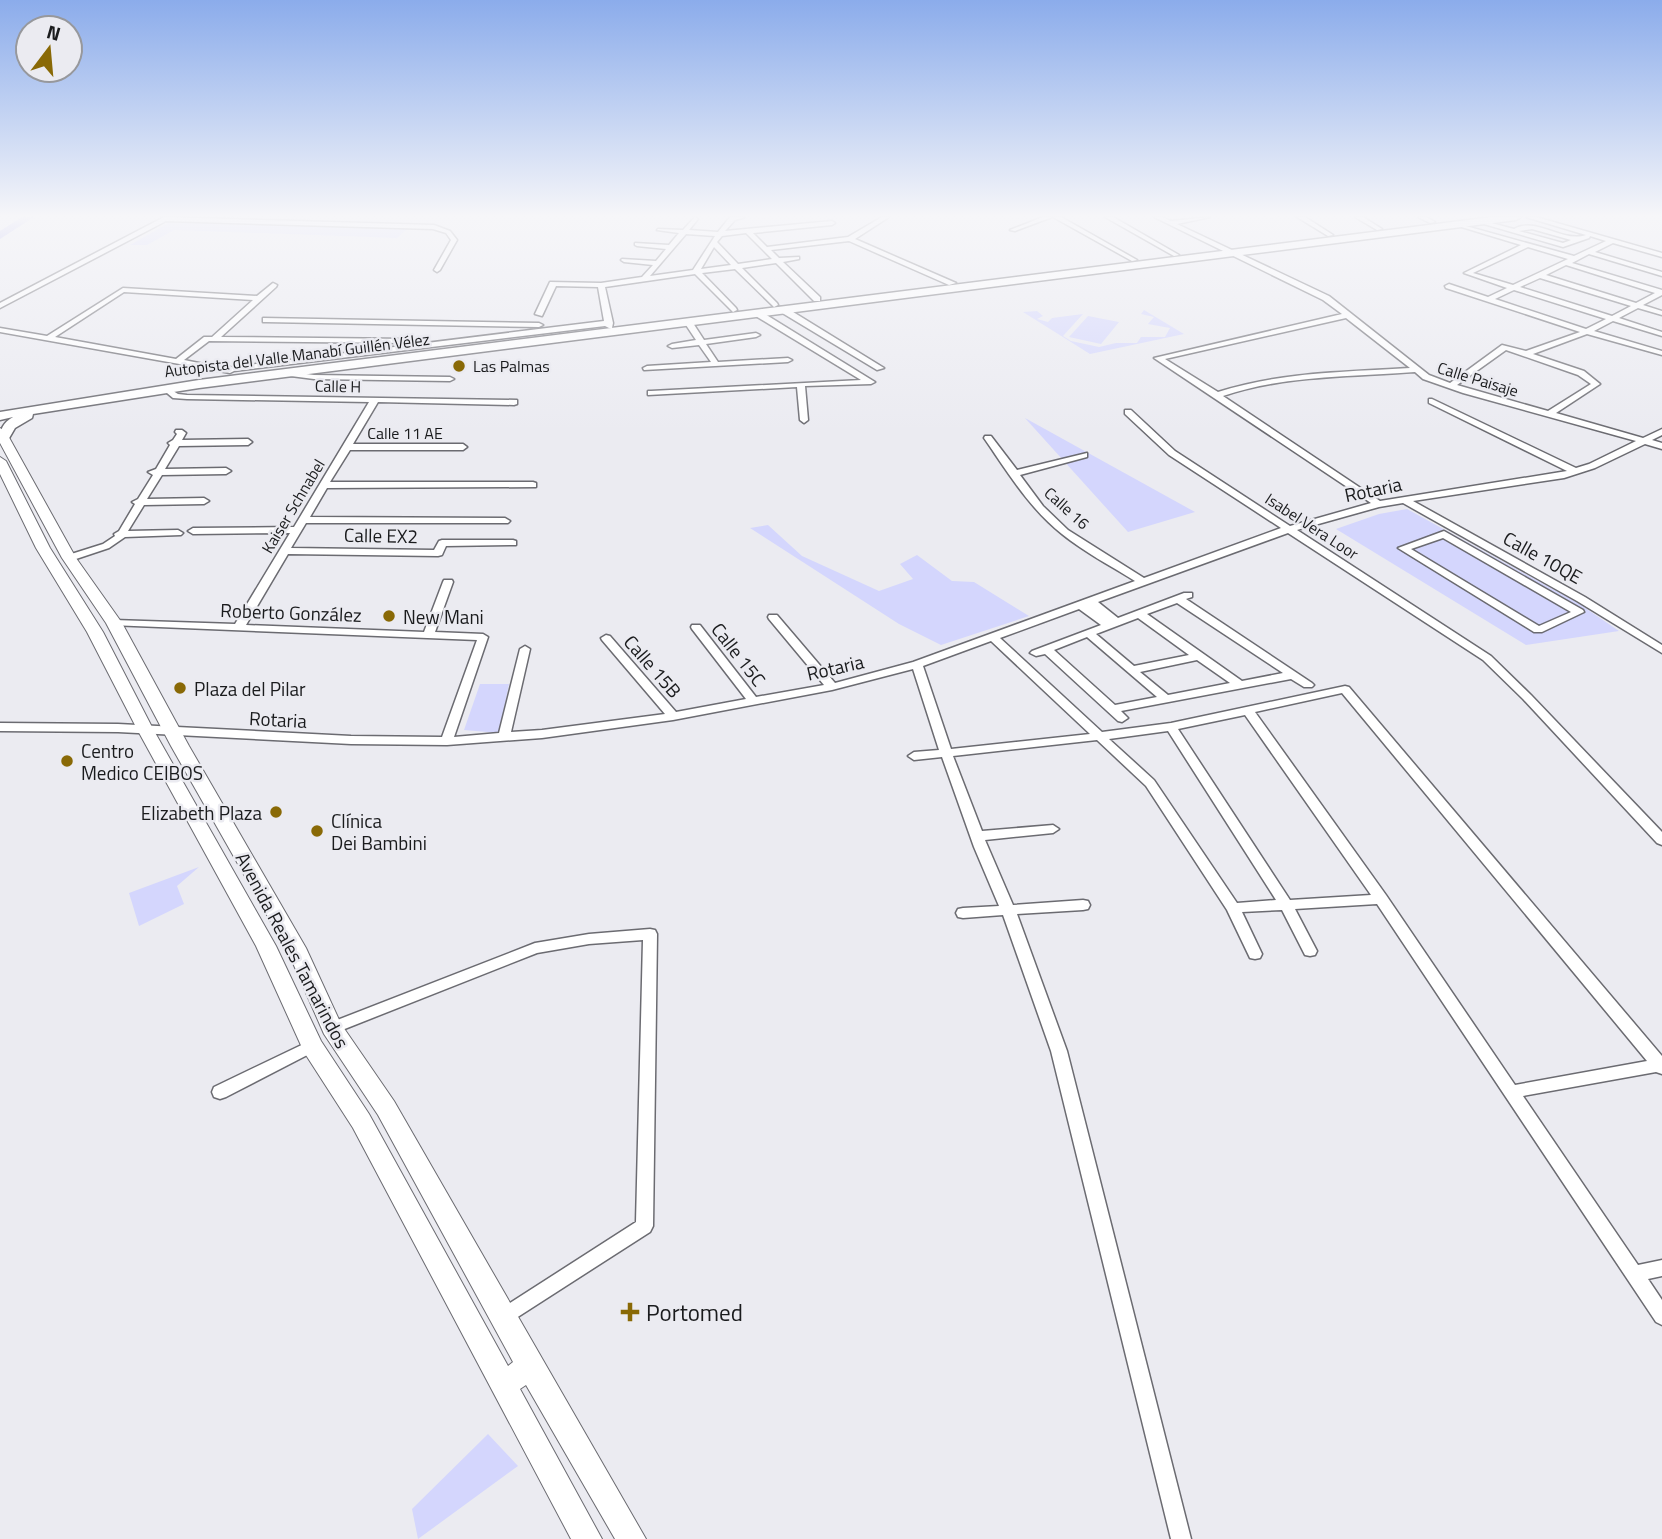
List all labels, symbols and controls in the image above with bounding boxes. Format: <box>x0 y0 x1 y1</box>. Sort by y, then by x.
north arrow <box>14 14 84 84</box>
text: N <box>43 16 64 48</box>
street label: Autopista del Valle Manabí Guillén Vélez <box>163 327 431 383</box>
place label: Las Palmas <box>473 354 550 378</box>
street label: Calle Paisaje <box>1434 355 1522 403</box>
marker: Las Palmas <box>451 358 467 374</box>
street label: Calle H <box>315 374 361 398</box>
street label: Calle 11 AE <box>367 421 443 445</box>
street label: Kaiser Schnabel <box>255 454 331 558</box>
street label: Rotaria <box>1342 469 1405 509</box>
street label: Calle 16 <box>1039 481 1095 535</box>
street label: Isabel Vera Loor <box>1261 487 1364 565</box>
street label: Calle EX2 <box>344 520 418 550</box>
street label: Calle 10QE <box>1498 523 1588 591</box>
street label: Roberto González <box>220 595 362 629</box>
place label: New Mani <box>403 602 484 631</box>
marker: New Mani <box>381 608 397 624</box>
street label: Calle 15C <box>705 616 773 692</box>
street label: Calle 15B <box>617 628 689 704</box>
street label: Rotaria <box>804 646 867 688</box>
place label: Plaza del Pilar <box>194 674 306 703</box>
marker: Plaza del Pilar <box>172 680 188 696</box>
street label: Rotaria <box>248 703 308 735</box>
place label: Centro Medico CEIBOS <box>81 736 203 787</box>
marker: Centro Medico CEIBOS <box>59 753 75 769</box>
place label: Elizabeth Plaza <box>141 798 262 827</box>
marker: Elizabeth Plaza <box>268 804 284 820</box>
place label: Clínica Dei Bambini <box>331 806 427 857</box>
marker: Clínica Dei Bambini <box>309 823 325 839</box>
street label: Avenida Reales Tamarindos <box>229 847 357 1053</box>
place label: Portomed <box>646 1295 743 1330</box>
marker: Portomed <box>620 1302 640 1322</box>

